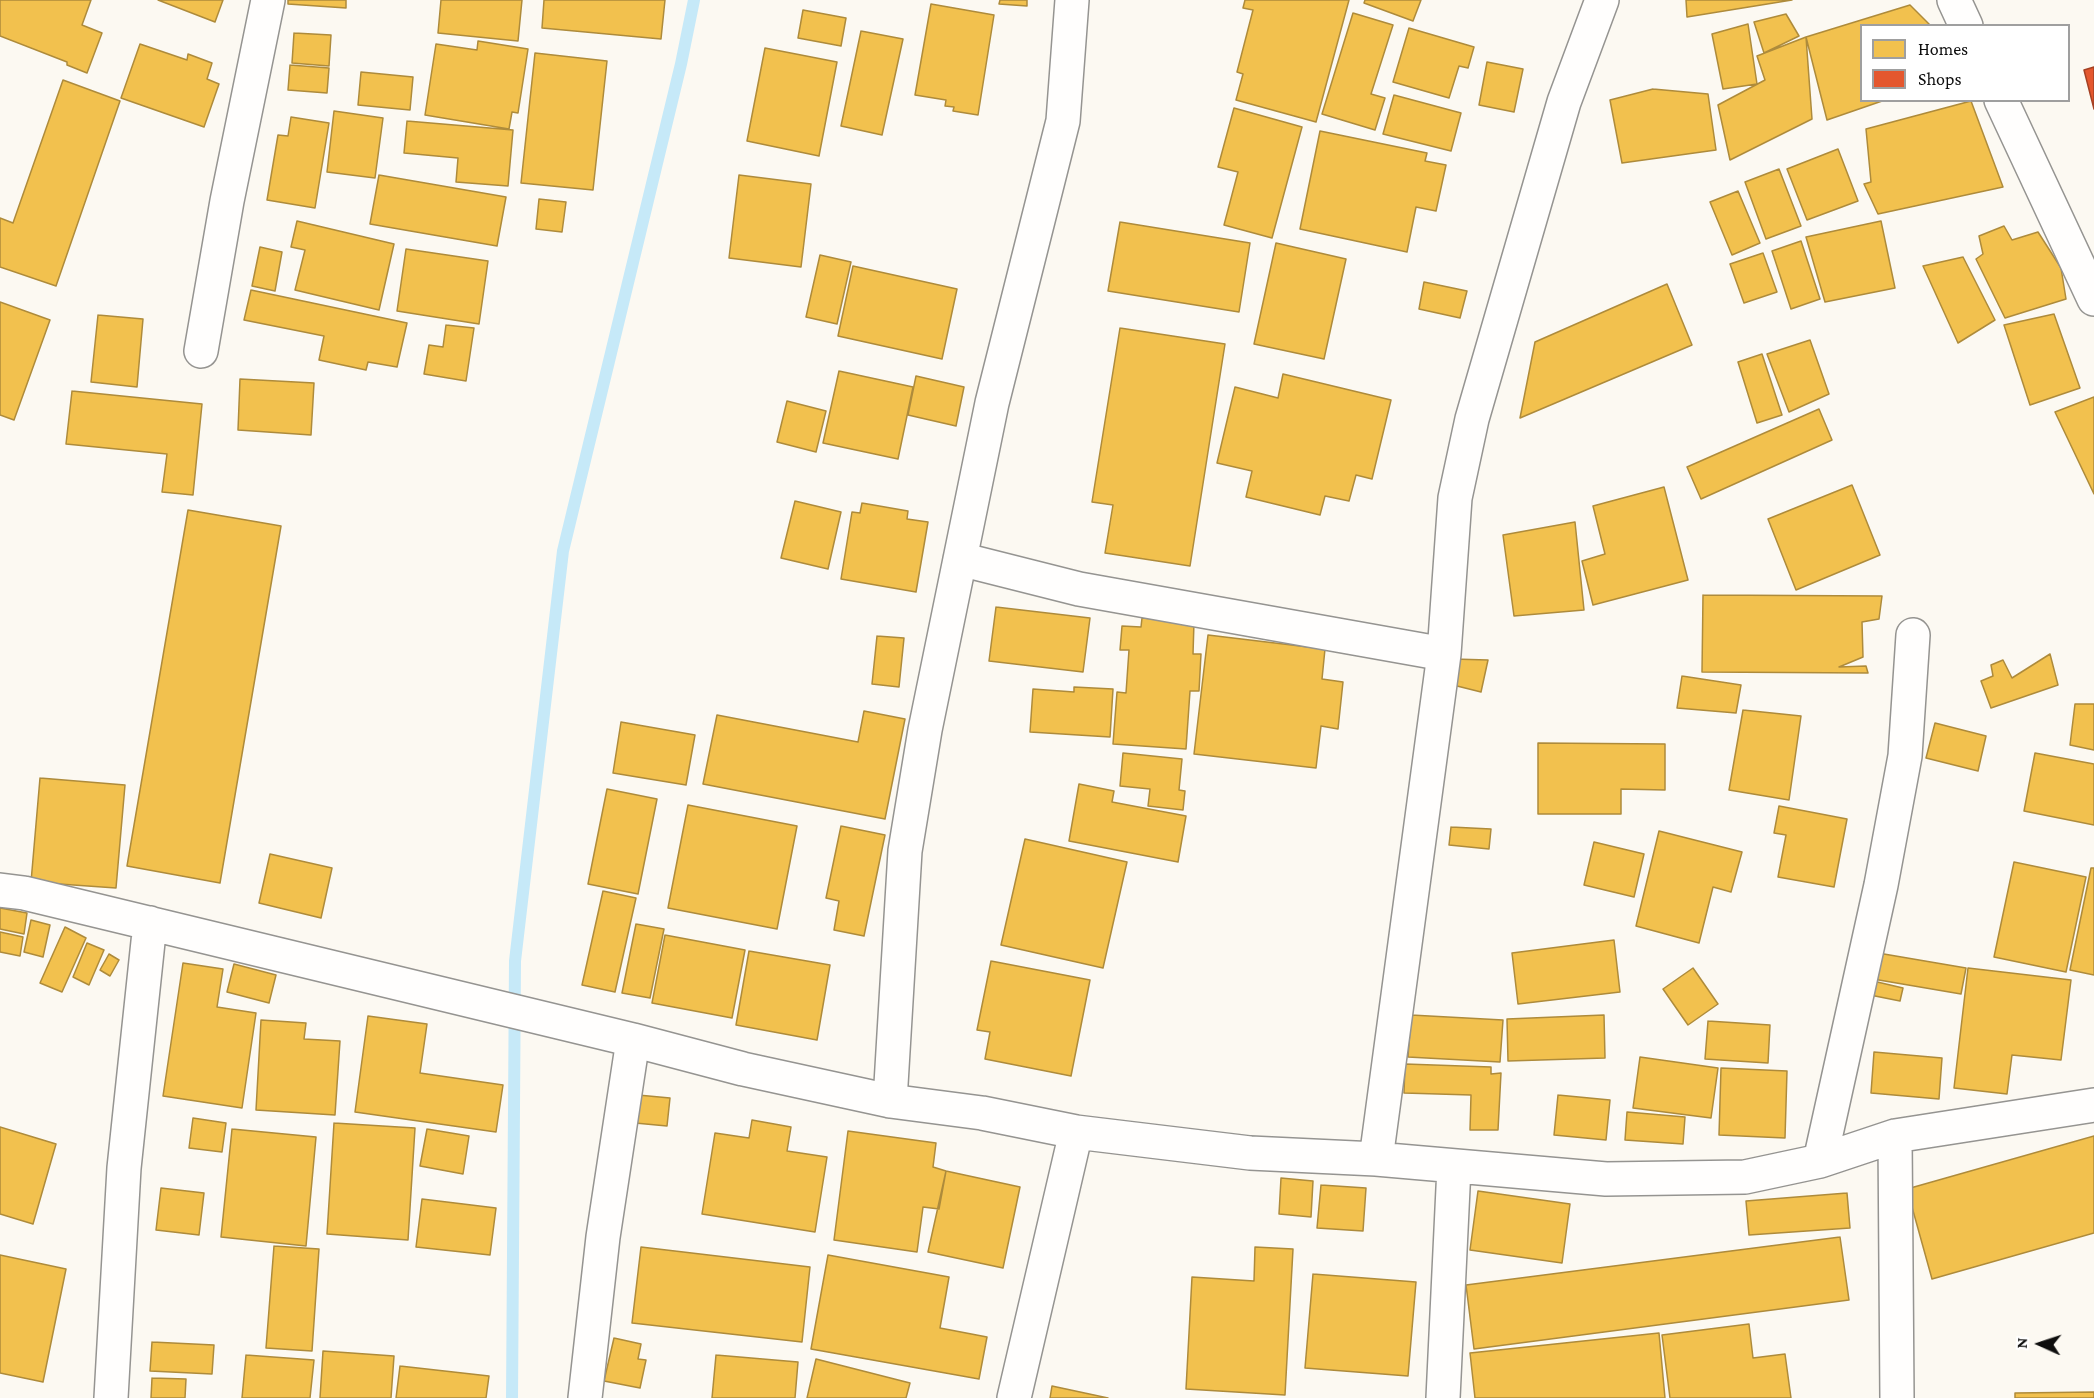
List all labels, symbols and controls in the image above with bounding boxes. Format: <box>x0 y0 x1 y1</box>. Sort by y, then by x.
legend <box>1860 24 2070 102</box>
text: Homes <box>1918 39 1968 59</box>
text: Shops <box>1918 69 1962 89</box>
north arrow <box>2010 1314 2070 1374</box>
text: N <box>2013 1337 2030 1349</box>

